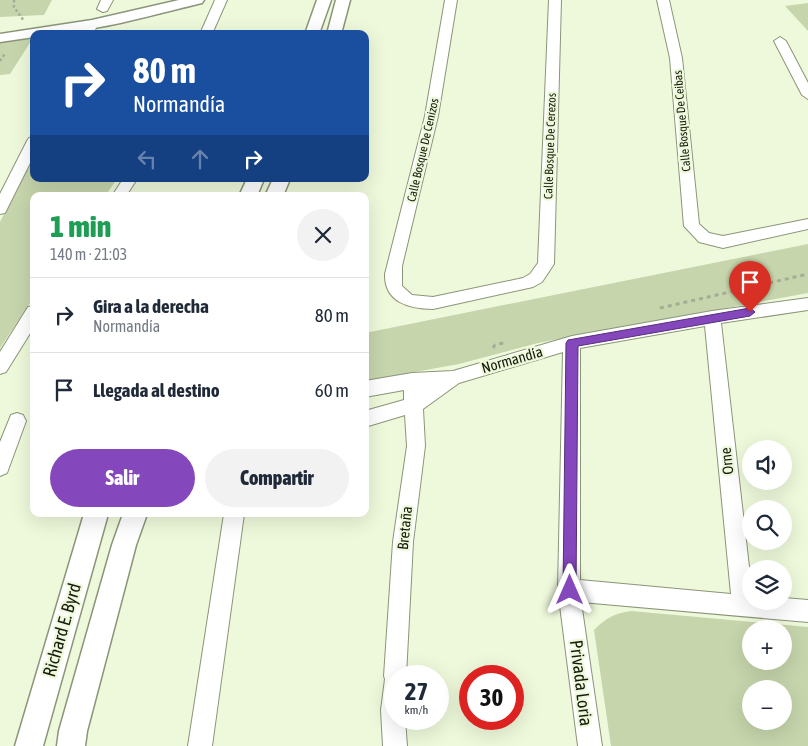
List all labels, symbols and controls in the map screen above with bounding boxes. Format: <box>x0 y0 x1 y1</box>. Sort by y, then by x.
icon: right <box>50 50 115 115</box>
text: 80 m <box>133 50 196 90</box>
street label: Calle Bosque De Ceibas <box>671 70 693 172</box>
text: Normandía <box>133 91 225 117</box>
street label: Calle Bosque De Cerezos <box>541 93 559 199</box>
street label: Calle Bosque De Cenizos <box>404 97 442 203</box>
icon: left <box>133 145 161 173</box>
icon: ahead <box>186 145 214 173</box>
icon: right <box>239 145 267 173</box>
text: 1 min <box>50 209 111 243</box>
button: close <box>297 209 349 261</box>
text: 140 m · 21:03 <box>50 245 127 263</box>
pin <box>729 261 771 312</box>
icon: arrive <box>736 268 764 296</box>
text: Gira a la derecha <box>93 295 209 317</box>
icon: right <box>50 301 78 329</box>
text: 80 m <box>315 304 349 326</box>
text: Normandía <box>93 317 160 335</box>
street label: Normandía <box>479 343 544 376</box>
icon: arrive <box>50 376 78 404</box>
text: Llegada al destino <box>93 379 220 401</box>
text: 60 m <box>315 379 349 401</box>
map controls <box>742 440 792 730</box>
button: sound <box>742 440 792 490</box>
street label: Orne <box>717 446 736 476</box>
button: Salir <box>50 449 195 507</box>
button: Compartir <box>205 449 349 507</box>
button: search <box>742 500 792 550</box>
street label: Bretaña <box>394 505 415 551</box>
button: layers <box>742 560 792 610</box>
position arrow <box>543 563 595 615</box>
street label: Richard E. Byrd <box>38 581 85 679</box>
button: + <box>742 620 792 670</box>
street label: Privada Loria <box>566 639 597 727</box>
speed limit sign: 30 <box>459 665 524 730</box>
text: 27 <box>405 677 428 705</box>
button: − <box>742 680 792 730</box>
text: km/h <box>405 703 428 717</box>

